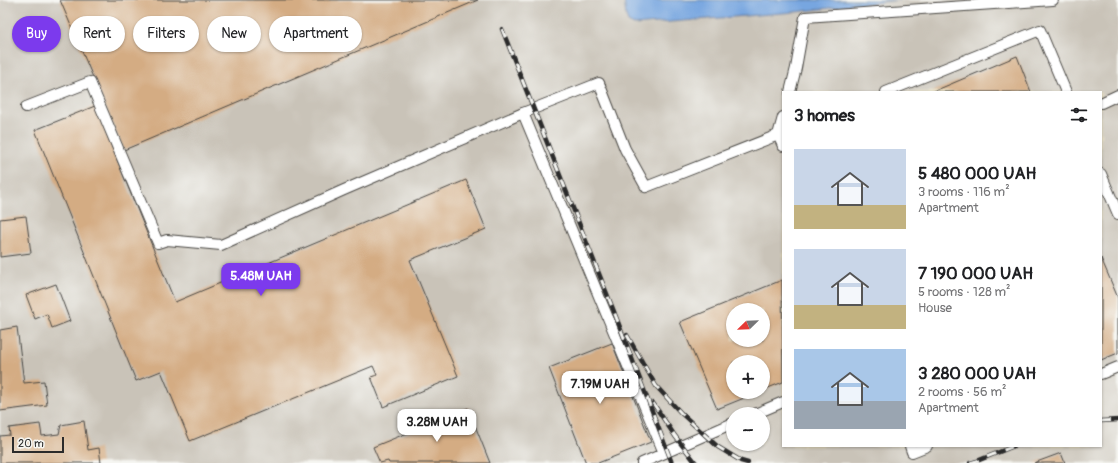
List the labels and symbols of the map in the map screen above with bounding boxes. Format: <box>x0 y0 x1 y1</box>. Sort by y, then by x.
pin: 5.48M UAH <box>215 263 307 297</box>
north arrow <box>726 303 770 347</box>
pin: 7.19M UAH <box>554 371 646 405</box>
pin: 3.28M UAH <box>391 409 483 443</box>
scale bar <box>12 435 64 454</box>

